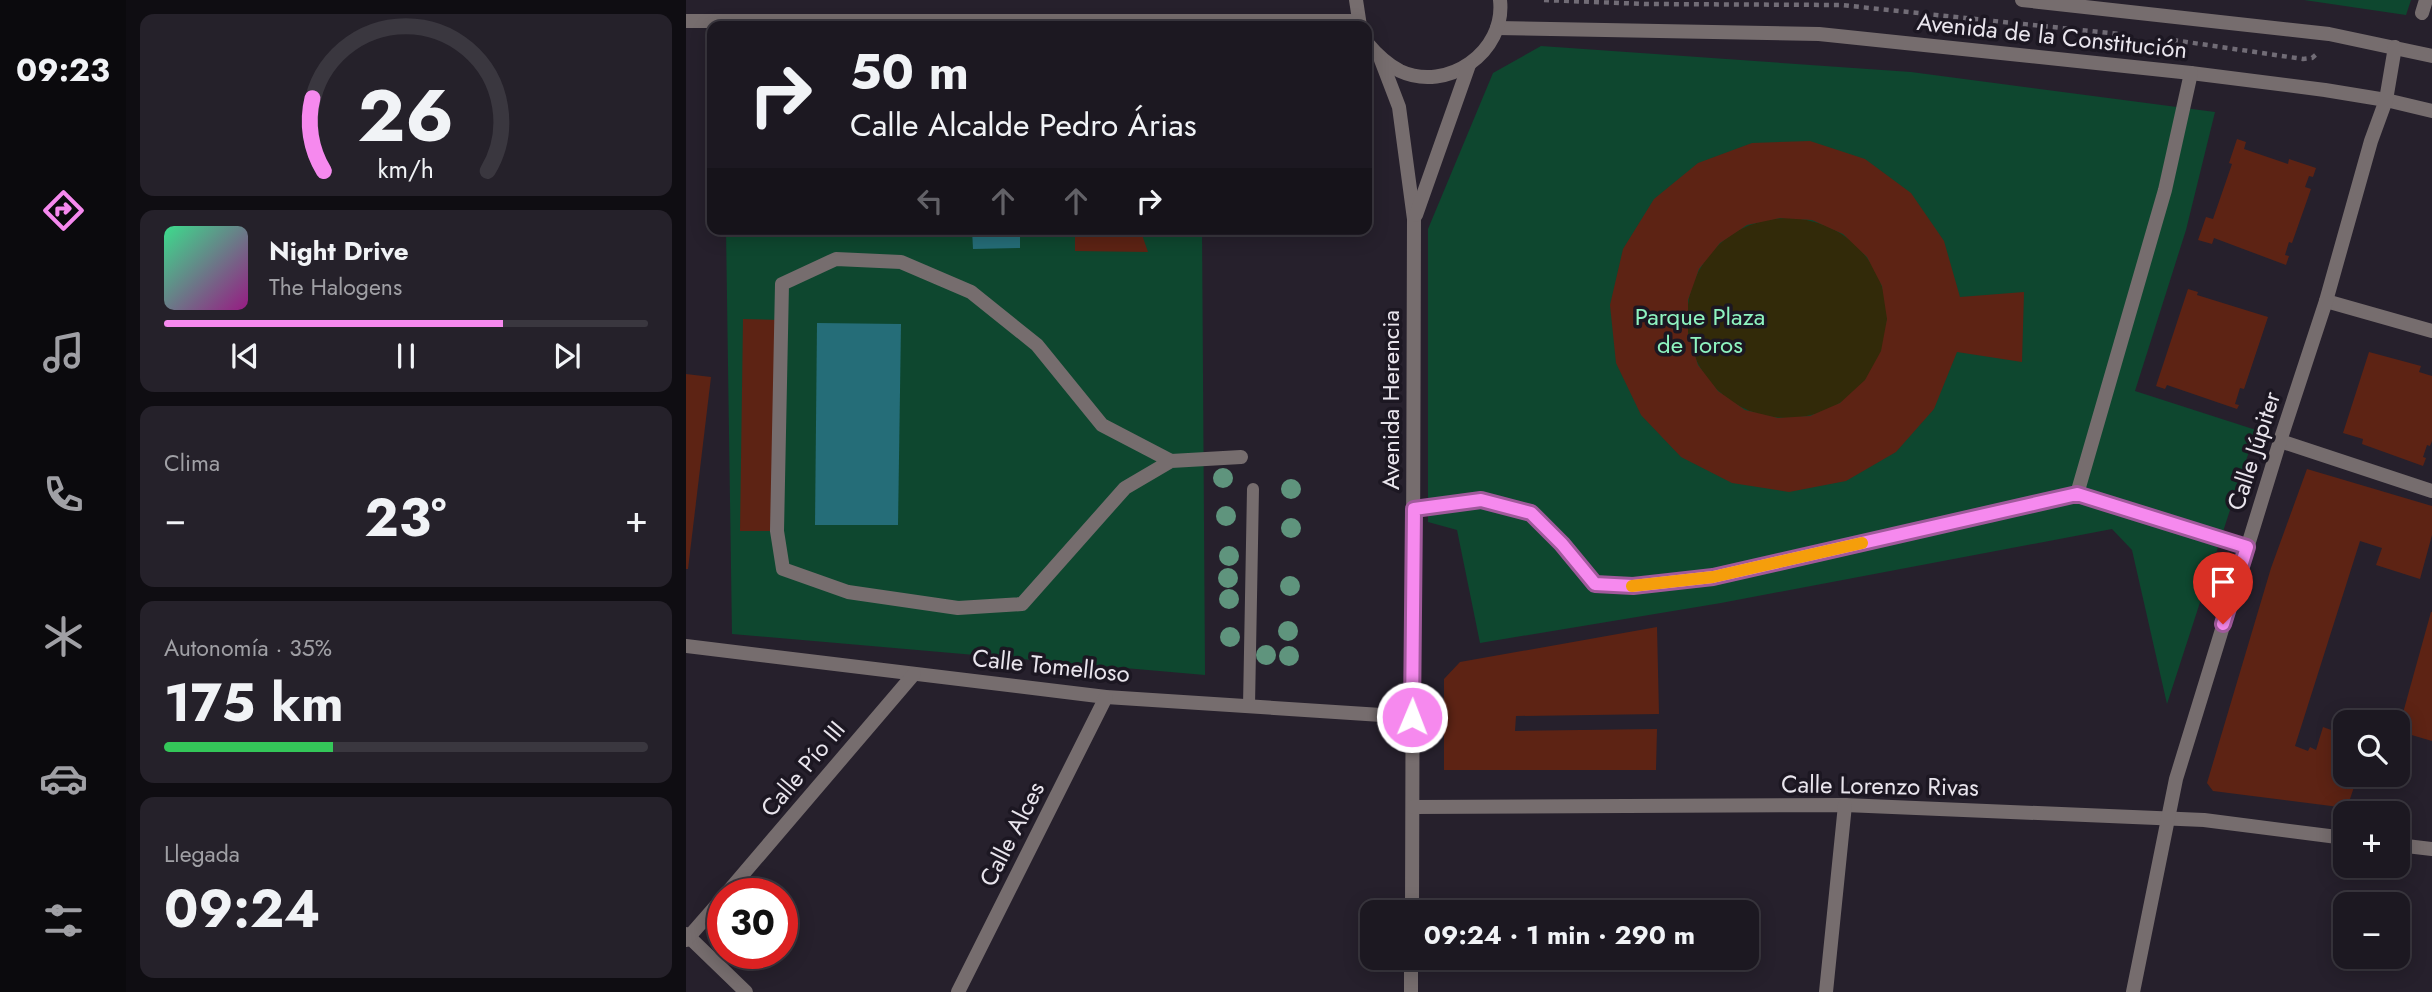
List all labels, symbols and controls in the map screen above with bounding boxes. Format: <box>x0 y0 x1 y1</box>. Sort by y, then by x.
street label: Avenida de la Constitución <box>1915 4 2189 67</box>
text: 50 m <box>850 37 969 107</box>
text: 09:23 <box>16 47 110 93</box>
icon: right <box>735 49 826 140</box>
text: 26 <box>358 63 454 168</box>
text: Calle Alcalde Pedro Árias <box>850 102 1197 148</box>
text: km/h <box>378 151 434 187</box>
icon: left <box>911 182 949 220</box>
icon: ahead <box>984 182 1022 220</box>
icon: ahead <box>1057 182 1095 220</box>
icon: right <box>1130 182 1168 220</box>
icon: directions <box>39 186 88 235</box>
text: Night Drive <box>269 232 409 270</box>
text: The Halogens <box>269 270 402 304</box>
park label: Parque Plaza de Toros <box>1635 299 1765 362</box>
street label: Avenida Herencia <box>1373 310 1408 490</box>
icon: music <box>39 328 88 377</box>
icon: previous <box>226 337 264 375</box>
icon: pause <box>387 337 425 375</box>
icon: next <box>548 337 586 375</box>
street label: Calle Júpiter <box>2218 386 2289 515</box>
text: Clima <box>164 446 220 480</box>
icon: phone <box>39 470 88 519</box>
text: 23° <box>365 480 446 556</box>
text: − <box>164 491 186 546</box>
text: + <box>625 491 648 546</box>
pin <box>2193 552 2253 624</box>
icon: arrive <box>2204 563 2242 601</box>
icon: climate <box>39 612 88 661</box>
text: Autonomía · 35% <box>164 631 332 665</box>
street label: Calle Tomelloso <box>970 640 1132 691</box>
text: 175 km <box>164 665 344 741</box>
position arrow <box>1375 680 1449 754</box>
map controls <box>2333 710 2410 969</box>
button: search <box>2333 710 2410 787</box>
street label: Calle Pío III <box>752 713 853 824</box>
icon: car <box>39 754 88 803</box>
street label: Calle Lorenzo Rivas <box>1781 766 1979 805</box>
street label: Calle Alces <box>970 775 1053 892</box>
button: + <box>2333 801 2410 878</box>
text: Llegada <box>164 837 240 871</box>
text: 09:24 <box>164 871 320 947</box>
speed limit sign: 30 <box>707 878 798 969</box>
button: − <box>2333 892 2410 969</box>
icon: filters <box>39 896 88 945</box>
text: 09:24 · 1 min · 290 m <box>1424 916 1695 954</box>

